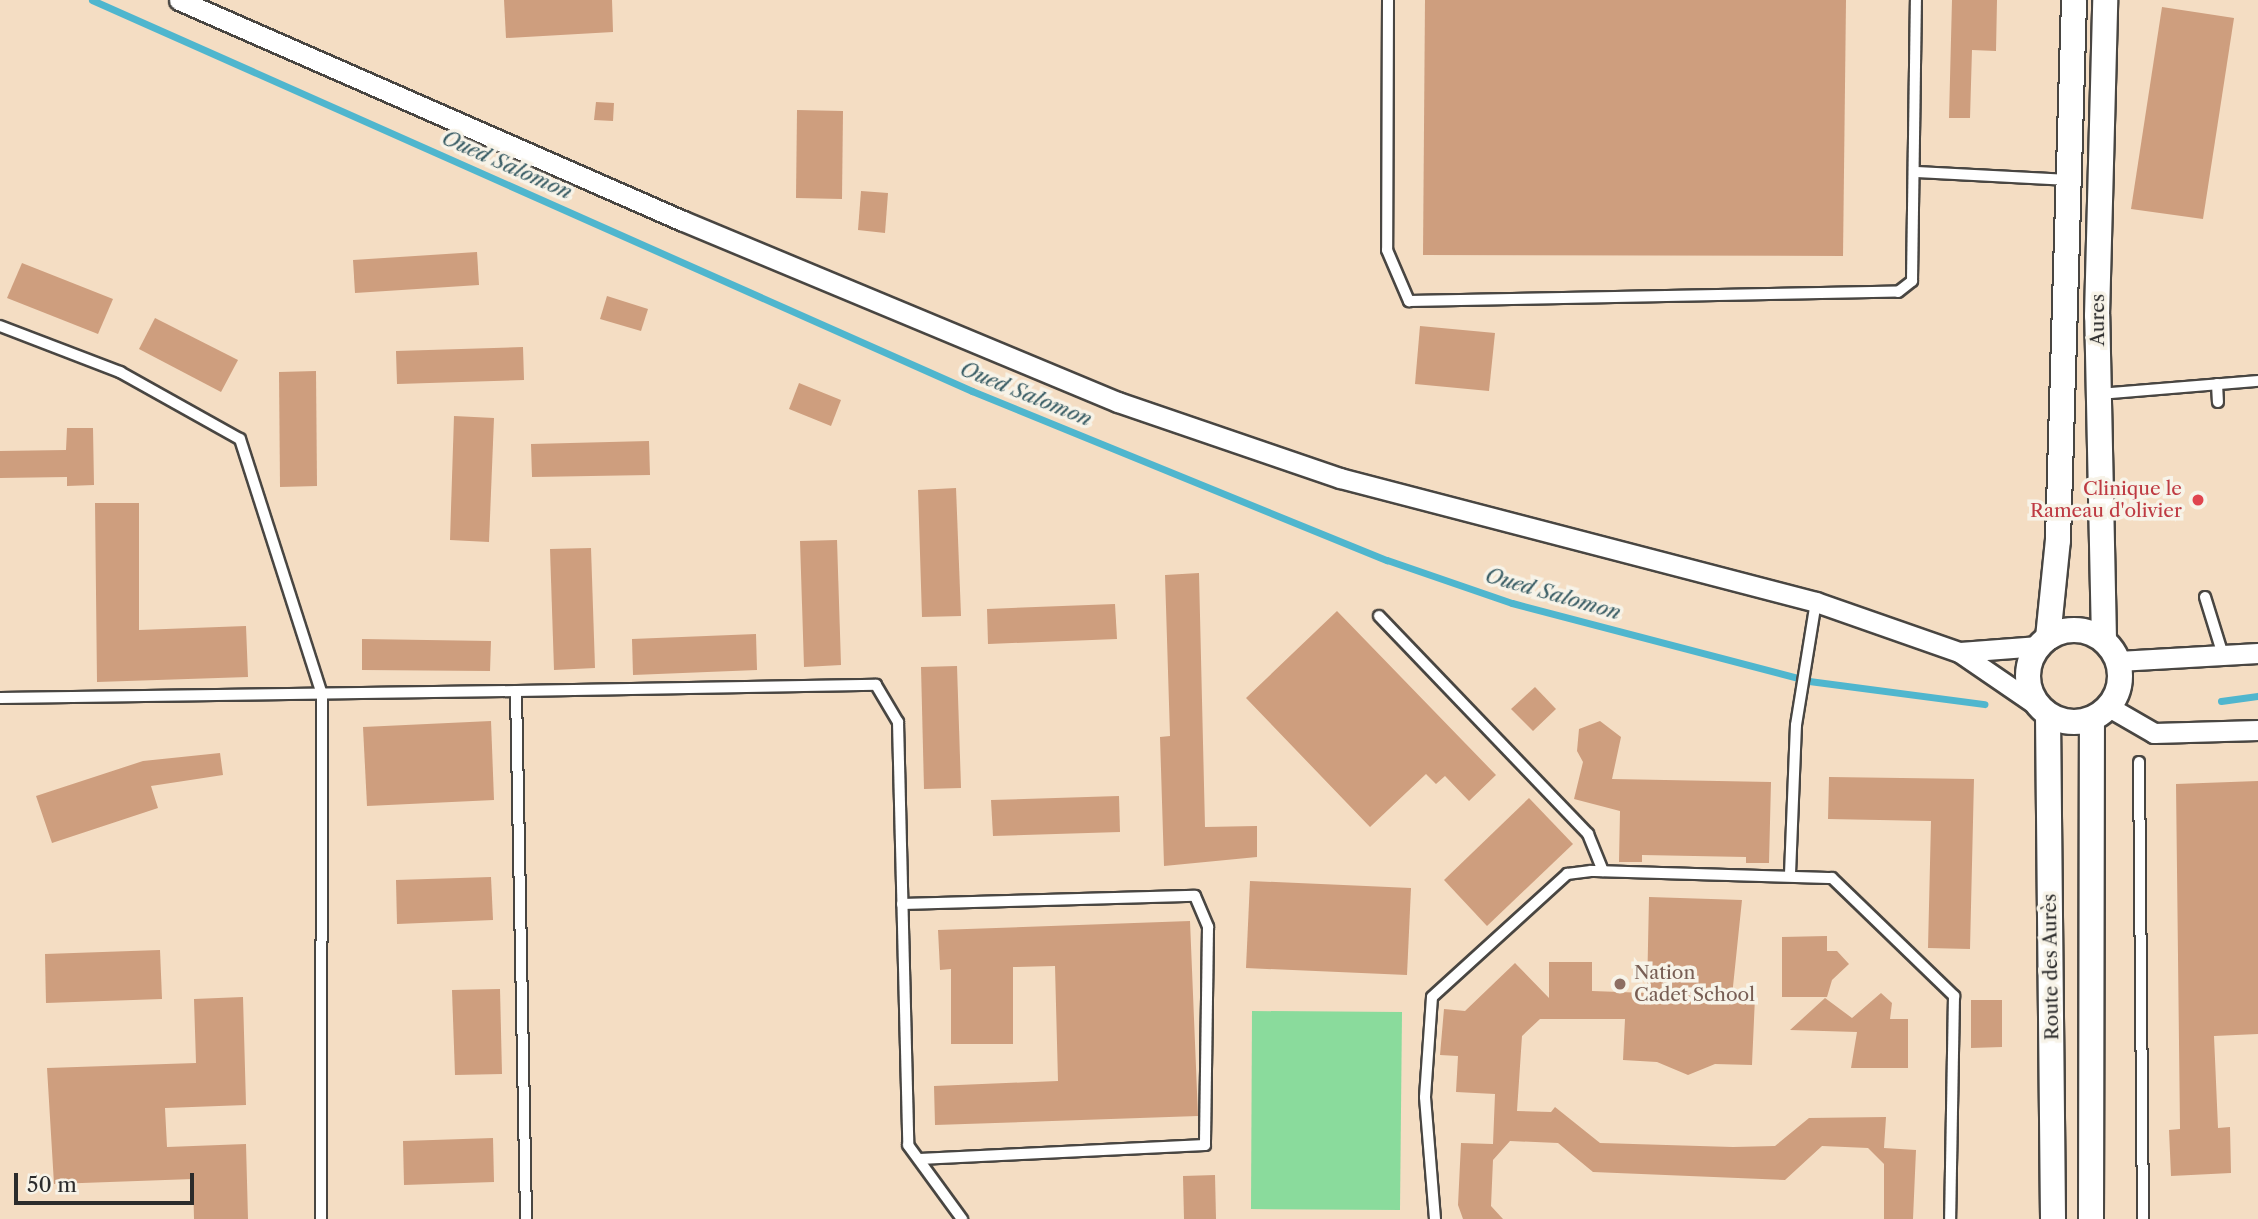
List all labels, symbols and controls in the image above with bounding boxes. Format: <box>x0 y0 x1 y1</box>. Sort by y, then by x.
water label: Oued Salomon <box>438 125 576 205</box>
street label: Aures <box>2087 294 2109 346</box>
water label: Oued Salomon <box>956 356 1096 432</box>
place label: Clinique le Rameau d'olivier <box>2030 478 2182 522</box>
marker: Clinique le Rameau d'olivier <box>2188 490 2208 510</box>
water label: Oued Salomon <box>1482 563 1624 625</box>
street label: Route des Aurès <box>2038 893 2064 1041</box>
place label: Nation Cadet School <box>1634 962 1755 1006</box>
marker: Nation Cadet School <box>1612 976 1628 992</box>
scale bar <box>18 1160 198 1204</box>
text: 50 m <box>27 1172 77 1197</box>

